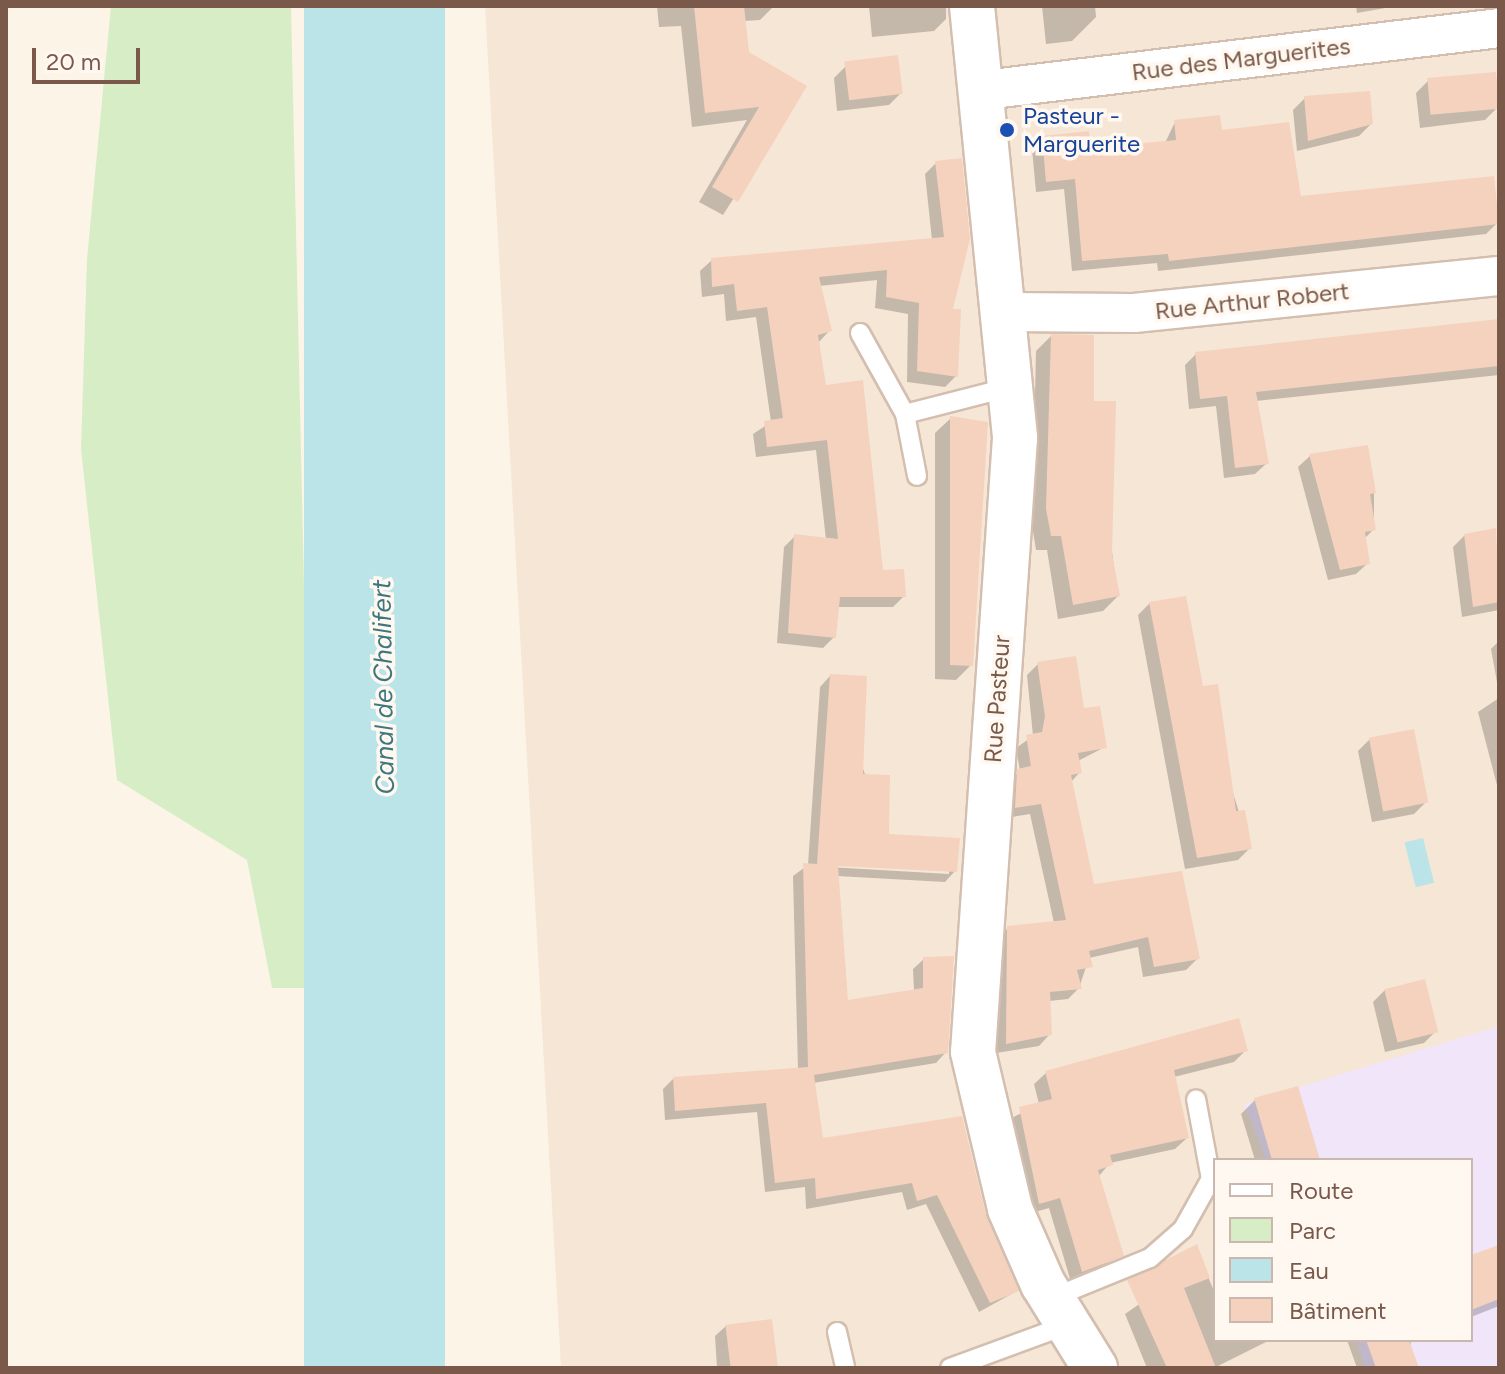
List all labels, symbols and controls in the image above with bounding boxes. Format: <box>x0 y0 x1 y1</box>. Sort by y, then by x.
street label: Rue des Marguerites <box>1130 31 1352 87</box>
scale bar <box>36 32 144 82</box>
text: 20 m <box>46 47 101 76</box>
place label: Pasteur - Marguerite <box>1023 102 1140 158</box>
marker: Pasteur - Marguerite <box>998 121 1016 139</box>
street label: Rue Arthur Robert <box>1154 276 1350 326</box>
water label: Canal de Chalifert <box>367 579 401 795</box>
street label: Rue Pasteur <box>978 634 1016 764</box>
legend <box>1213 1158 1473 1342</box>
text: Route <box>1289 1176 1353 1205</box>
text: Parc <box>1289 1216 1336 1245</box>
text: Eau <box>1289 1256 1329 1285</box>
text: Bâtiment <box>1289 1296 1387 1325</box>

